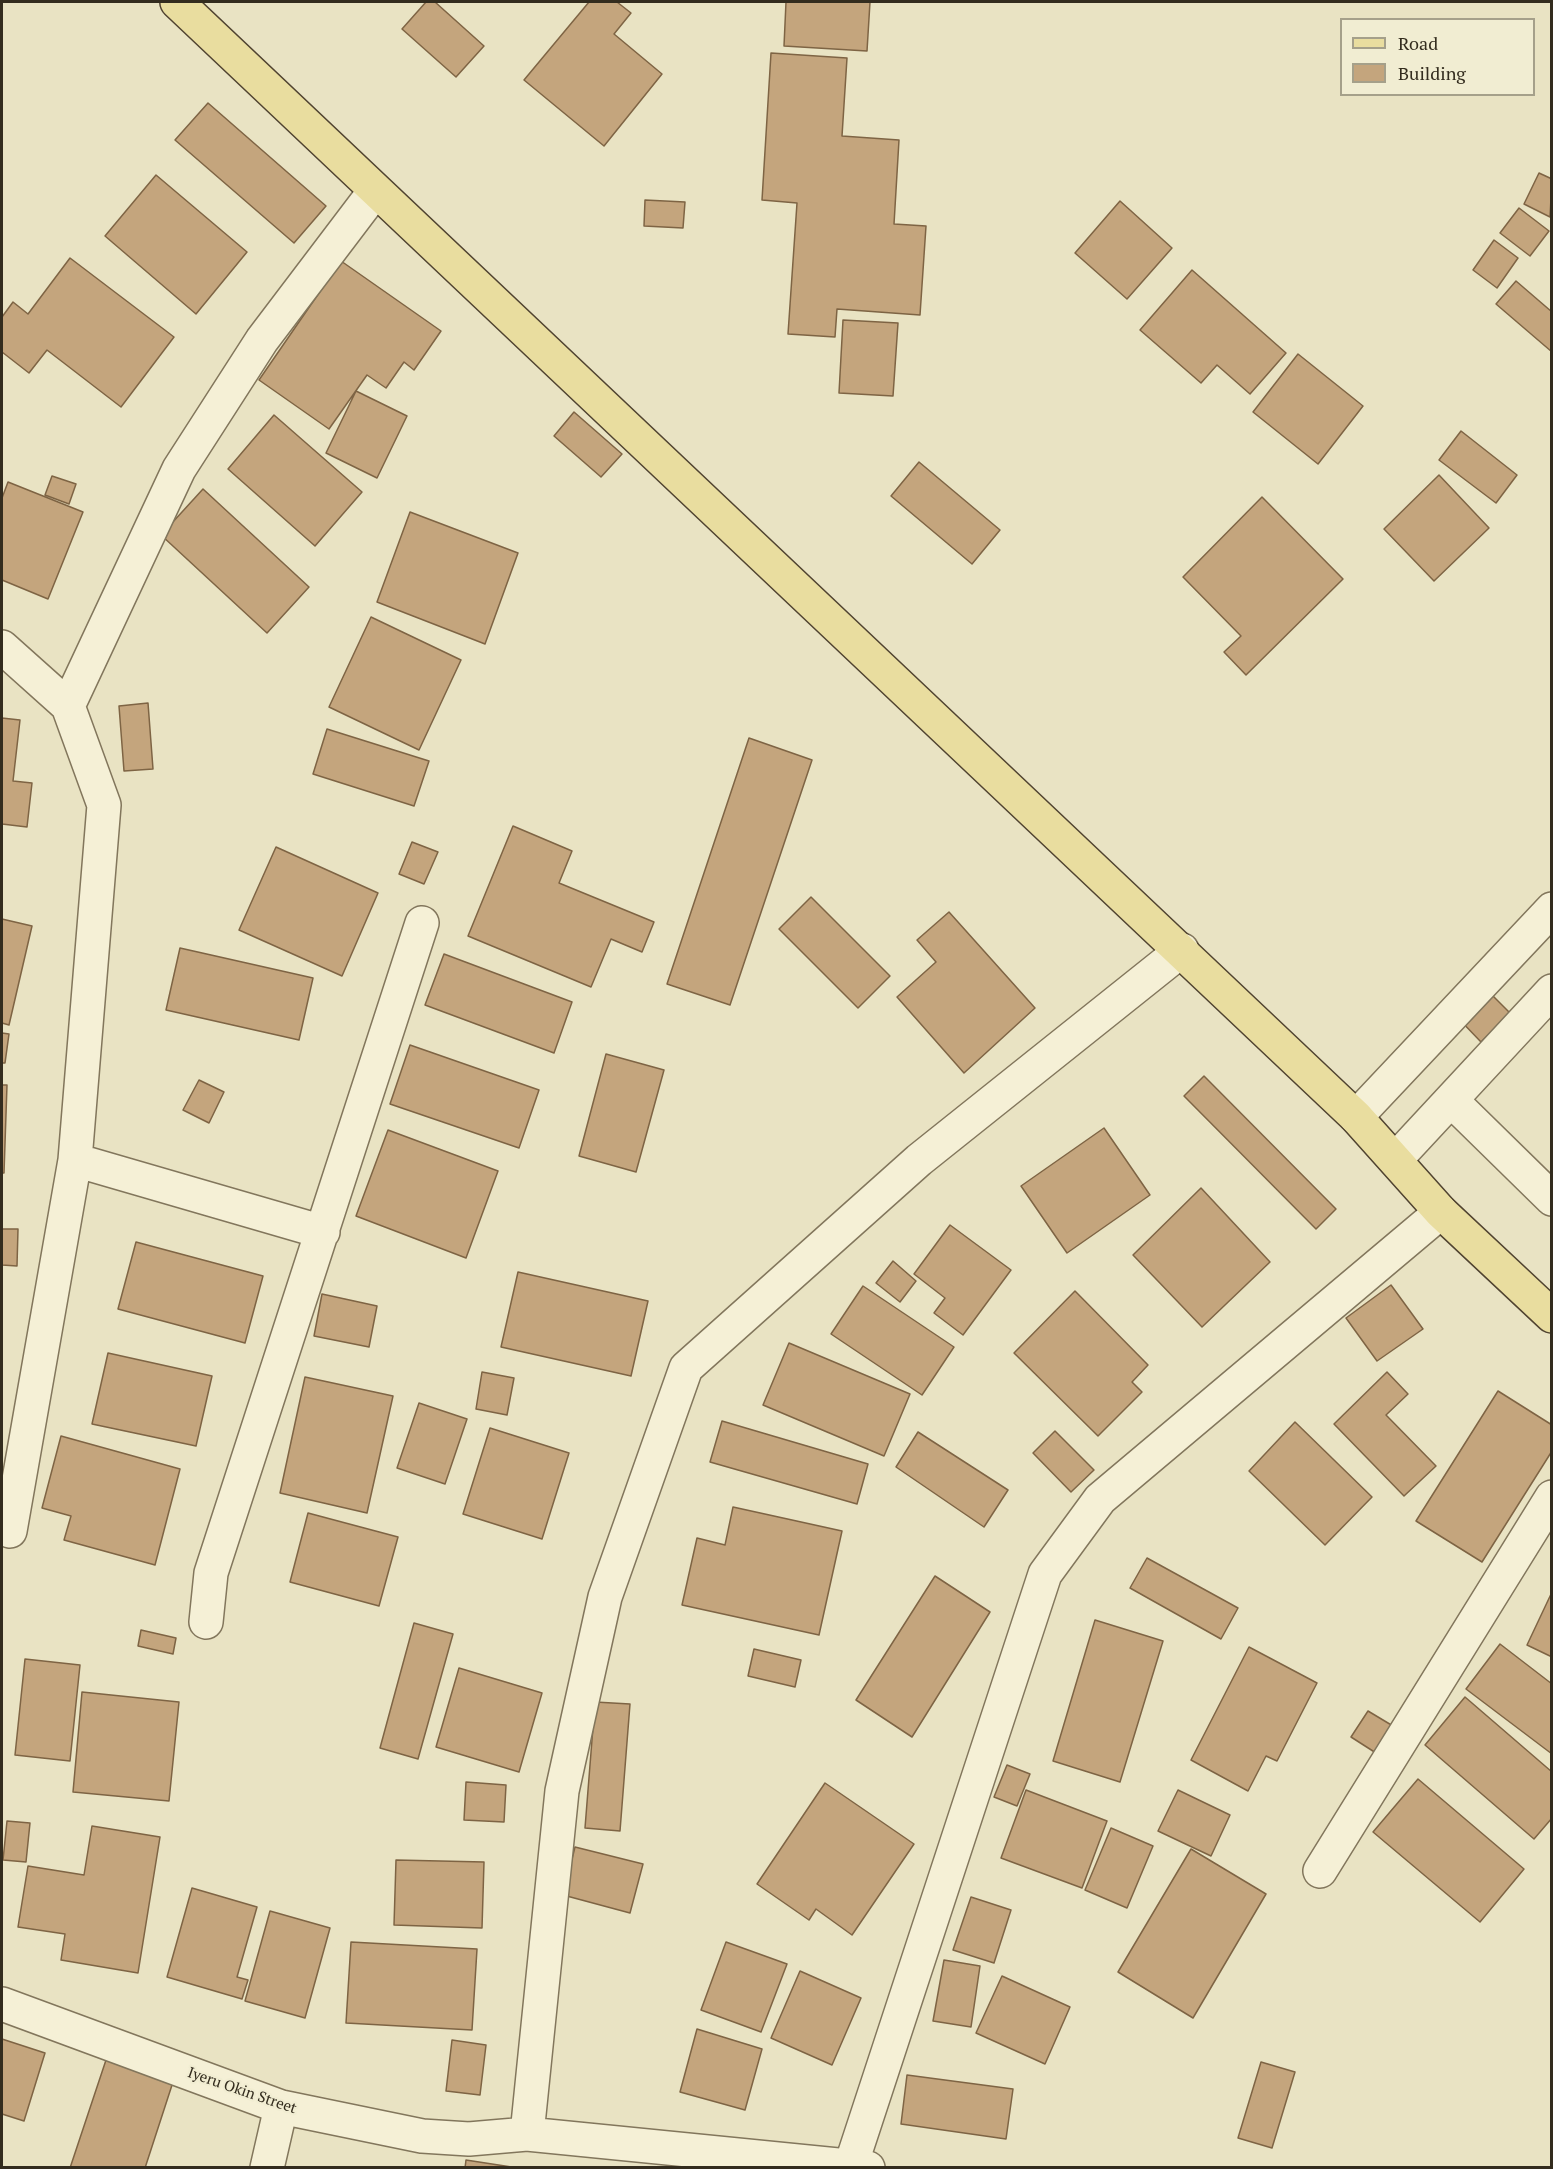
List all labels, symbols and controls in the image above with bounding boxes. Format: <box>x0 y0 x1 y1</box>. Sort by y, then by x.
legend <box>1340 18 1535 96</box>
text: Road <box>1398 31 1438 55</box>
text: Building <box>1398 61 1466 85</box>
street label: Iyeru Okin Street <box>185 2064 299 2118</box>

